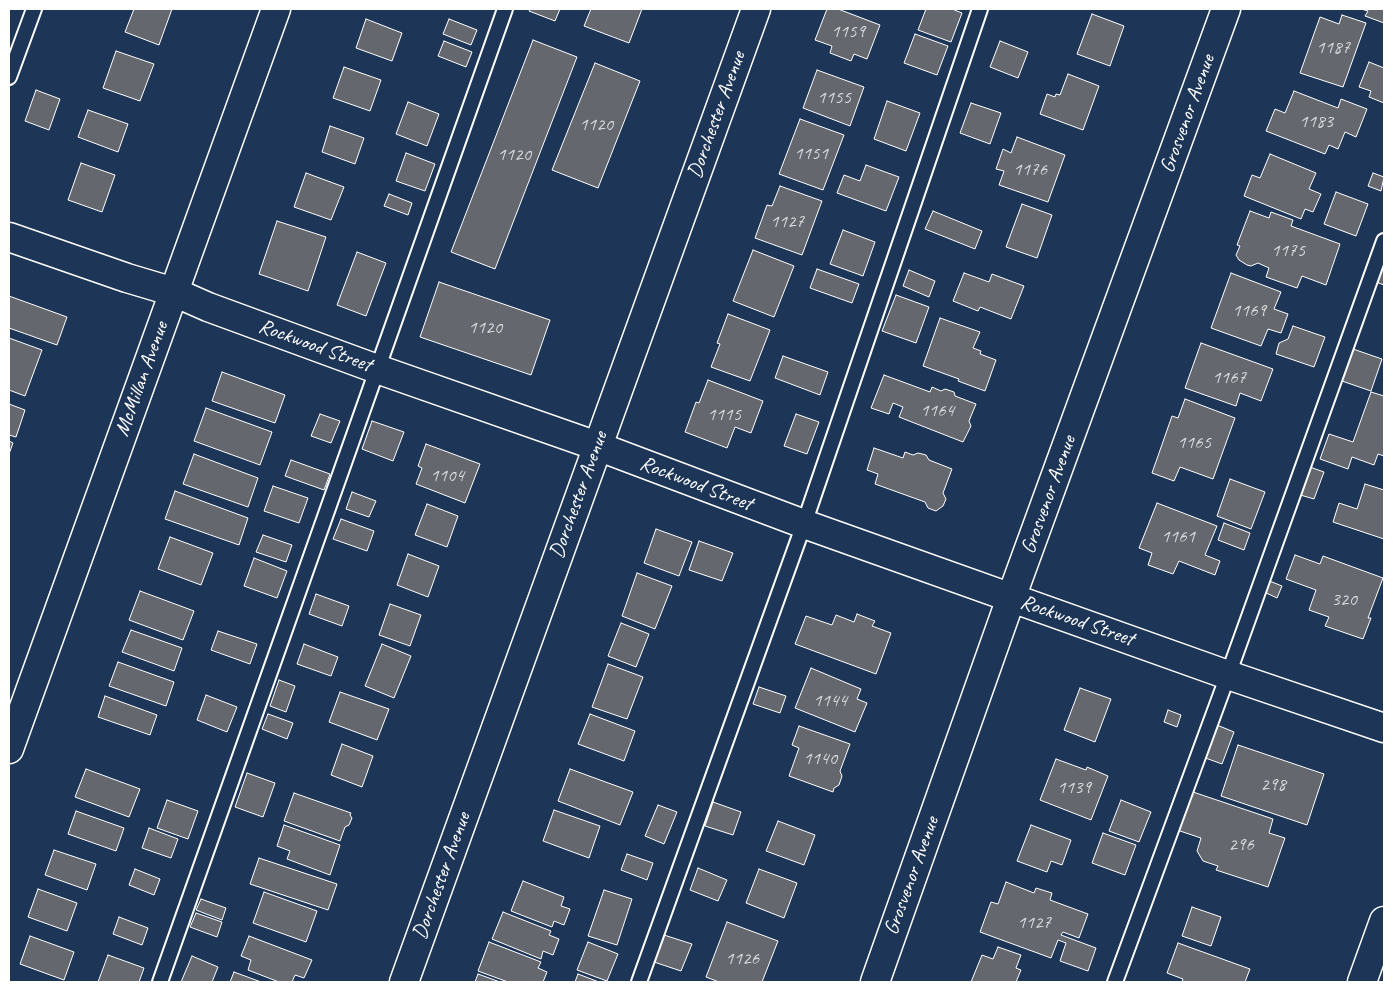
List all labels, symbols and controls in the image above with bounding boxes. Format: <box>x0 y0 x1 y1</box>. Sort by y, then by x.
house number: 1159 <box>831 21 865 43</box>
house number: 1187 <box>1316 37 1350 59</box>
street label: Dorchester Avenue <box>682 48 752 182</box>
street label: Grosvenor Avenue <box>1155 51 1221 177</box>
house number: 1155 <box>817 87 851 109</box>
house number: 1183 <box>1299 111 1333 133</box>
house number: 1120 <box>579 114 613 136</box>
house number: 1151 <box>794 143 828 165</box>
house number: 1120 <box>497 144 531 166</box>
house number: 1176 <box>1013 159 1047 181</box>
house number: 1127 <box>770 211 804 233</box>
house number: 1175 <box>1271 240 1305 262</box>
house number: 1169 <box>1232 300 1266 322</box>
street label: Rockwood Street <box>255 314 375 378</box>
house number: 1120 <box>468 317 502 339</box>
street label: McMillan Avenue <box>110 318 174 440</box>
house number: 1167 <box>1212 367 1246 389</box>
house number: 1164 <box>920 400 954 422</box>
house number: 1115 <box>707 404 741 426</box>
street label: Dorchester Avenue <box>544 428 614 562</box>
street label: Grosvenor Avenue <box>1016 432 1082 558</box>
house number: 1165 <box>1177 432 1211 454</box>
street label: Rockwood Street <box>636 451 756 517</box>
house number: 1104 <box>430 465 464 487</box>
house number: 1161 <box>1161 526 1195 548</box>
house number: 320 <box>1331 589 1357 611</box>
street label: Rockwood Street <box>1017 590 1137 652</box>
house number: 1144 <box>813 690 847 712</box>
house number: 1140 <box>803 748 837 770</box>
house number: 298 <box>1260 774 1286 796</box>
house number: 1139 <box>1057 777 1091 799</box>
street label: Dorchester Avenue <box>407 809 477 943</box>
street label: Grosvenor Avenue <box>879 813 945 939</box>
house number: 296 <box>1228 834 1254 856</box>
house number: 1127 <box>1017 912 1051 934</box>
house number: 1126 <box>725 948 759 970</box>

